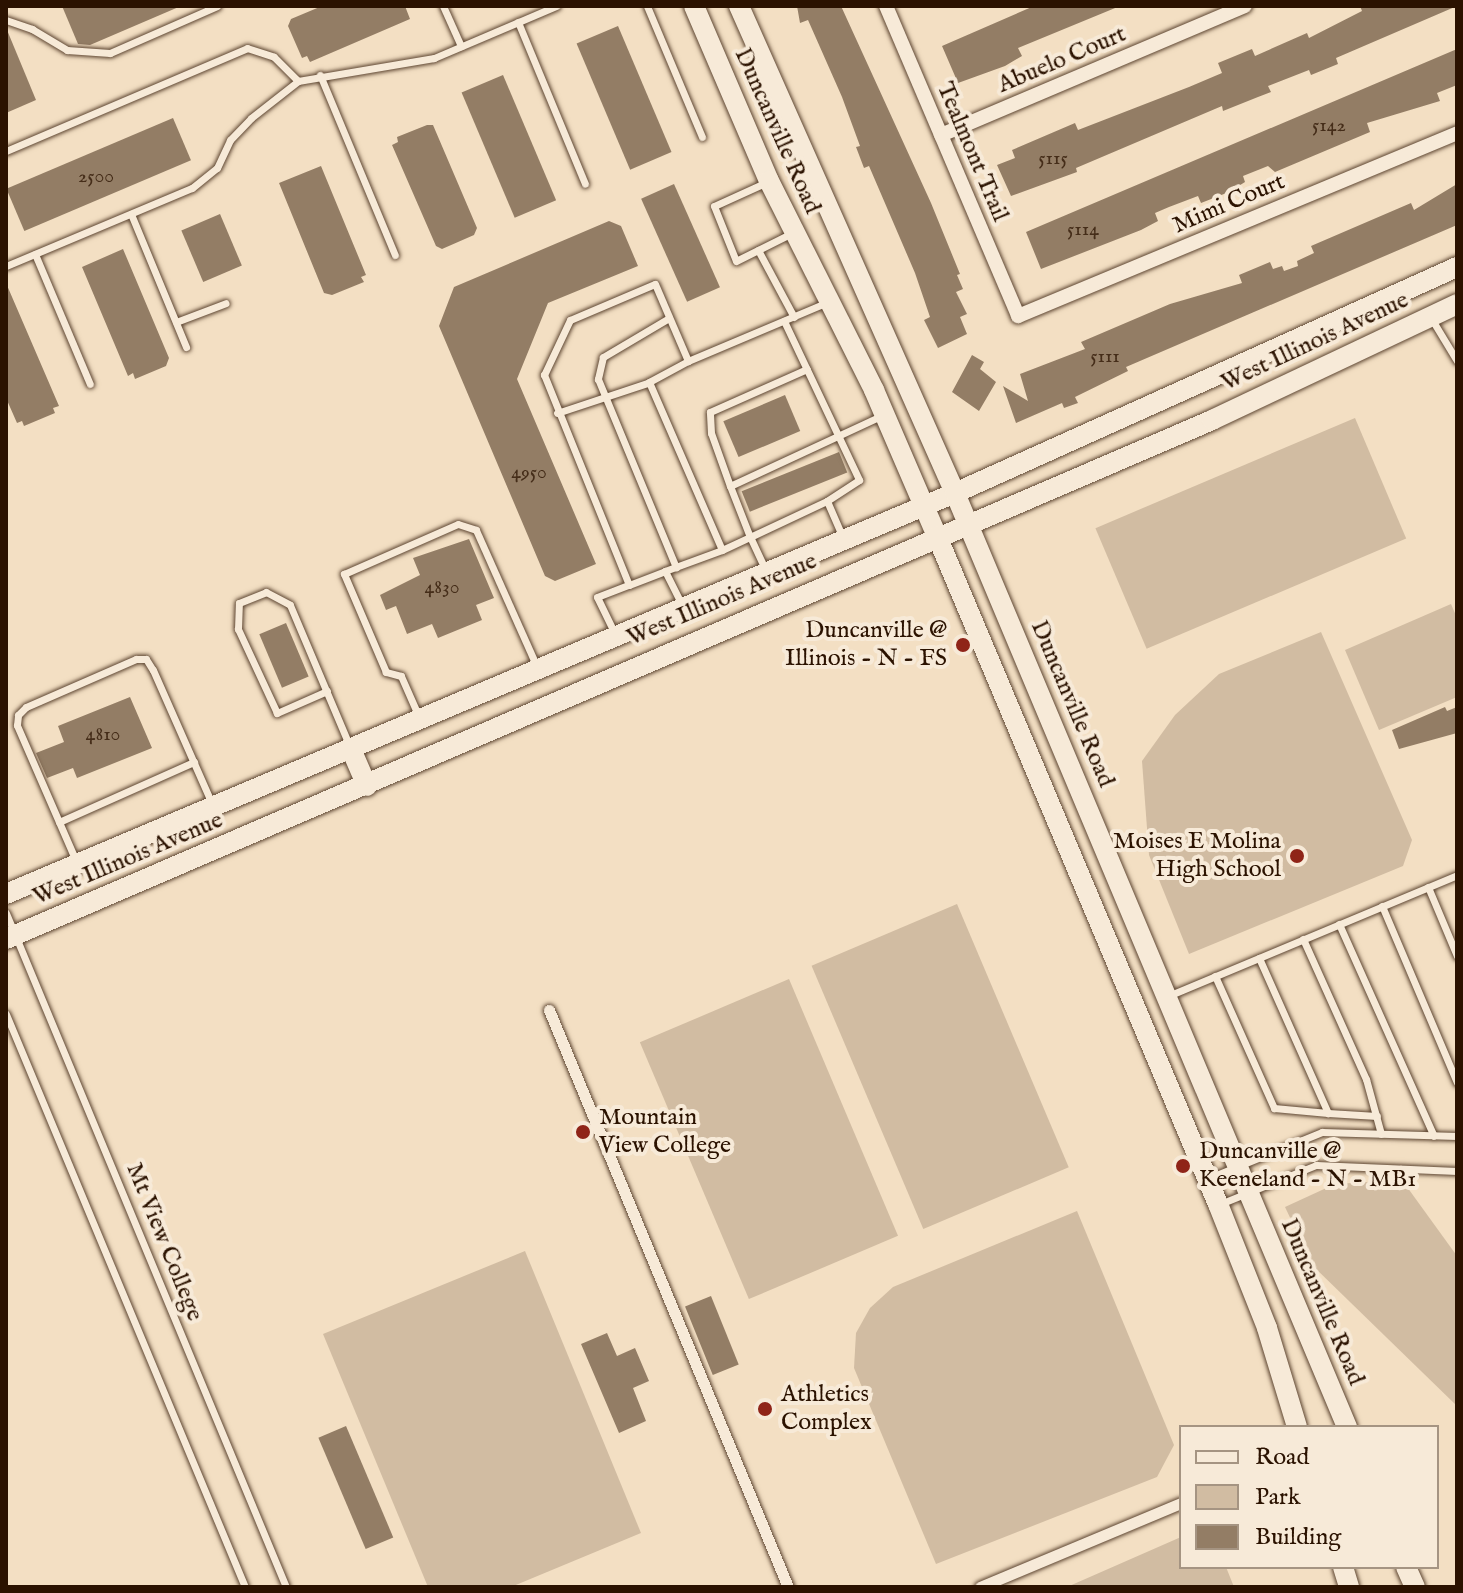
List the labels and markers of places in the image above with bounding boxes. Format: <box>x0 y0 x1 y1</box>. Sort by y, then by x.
place label: Duncanville @ Illinois - N - FS <box>785 617 947 673</box>
marker: Duncanville @ Illinois - N - FS <box>954 636 972 654</box>
place label: Moises E Molina High School <box>1113 828 1281 884</box>
marker: Moises E Molina High School <box>1288 847 1306 865</box>
place label: Mountain View College <box>599 1104 731 1160</box>
marker: Mountain View College <box>574 1123 592 1141</box>
place label: Duncanville @ Keeneland - N - MB1 <box>1199 1138 1416 1194</box>
marker: Duncanville @ Keeneland - N - MB1 <box>1174 1157 1192 1175</box>
place label: Athletics Complex <box>781 1381 872 1437</box>
marker: Athletics Complex <box>756 1400 774 1418</box>

